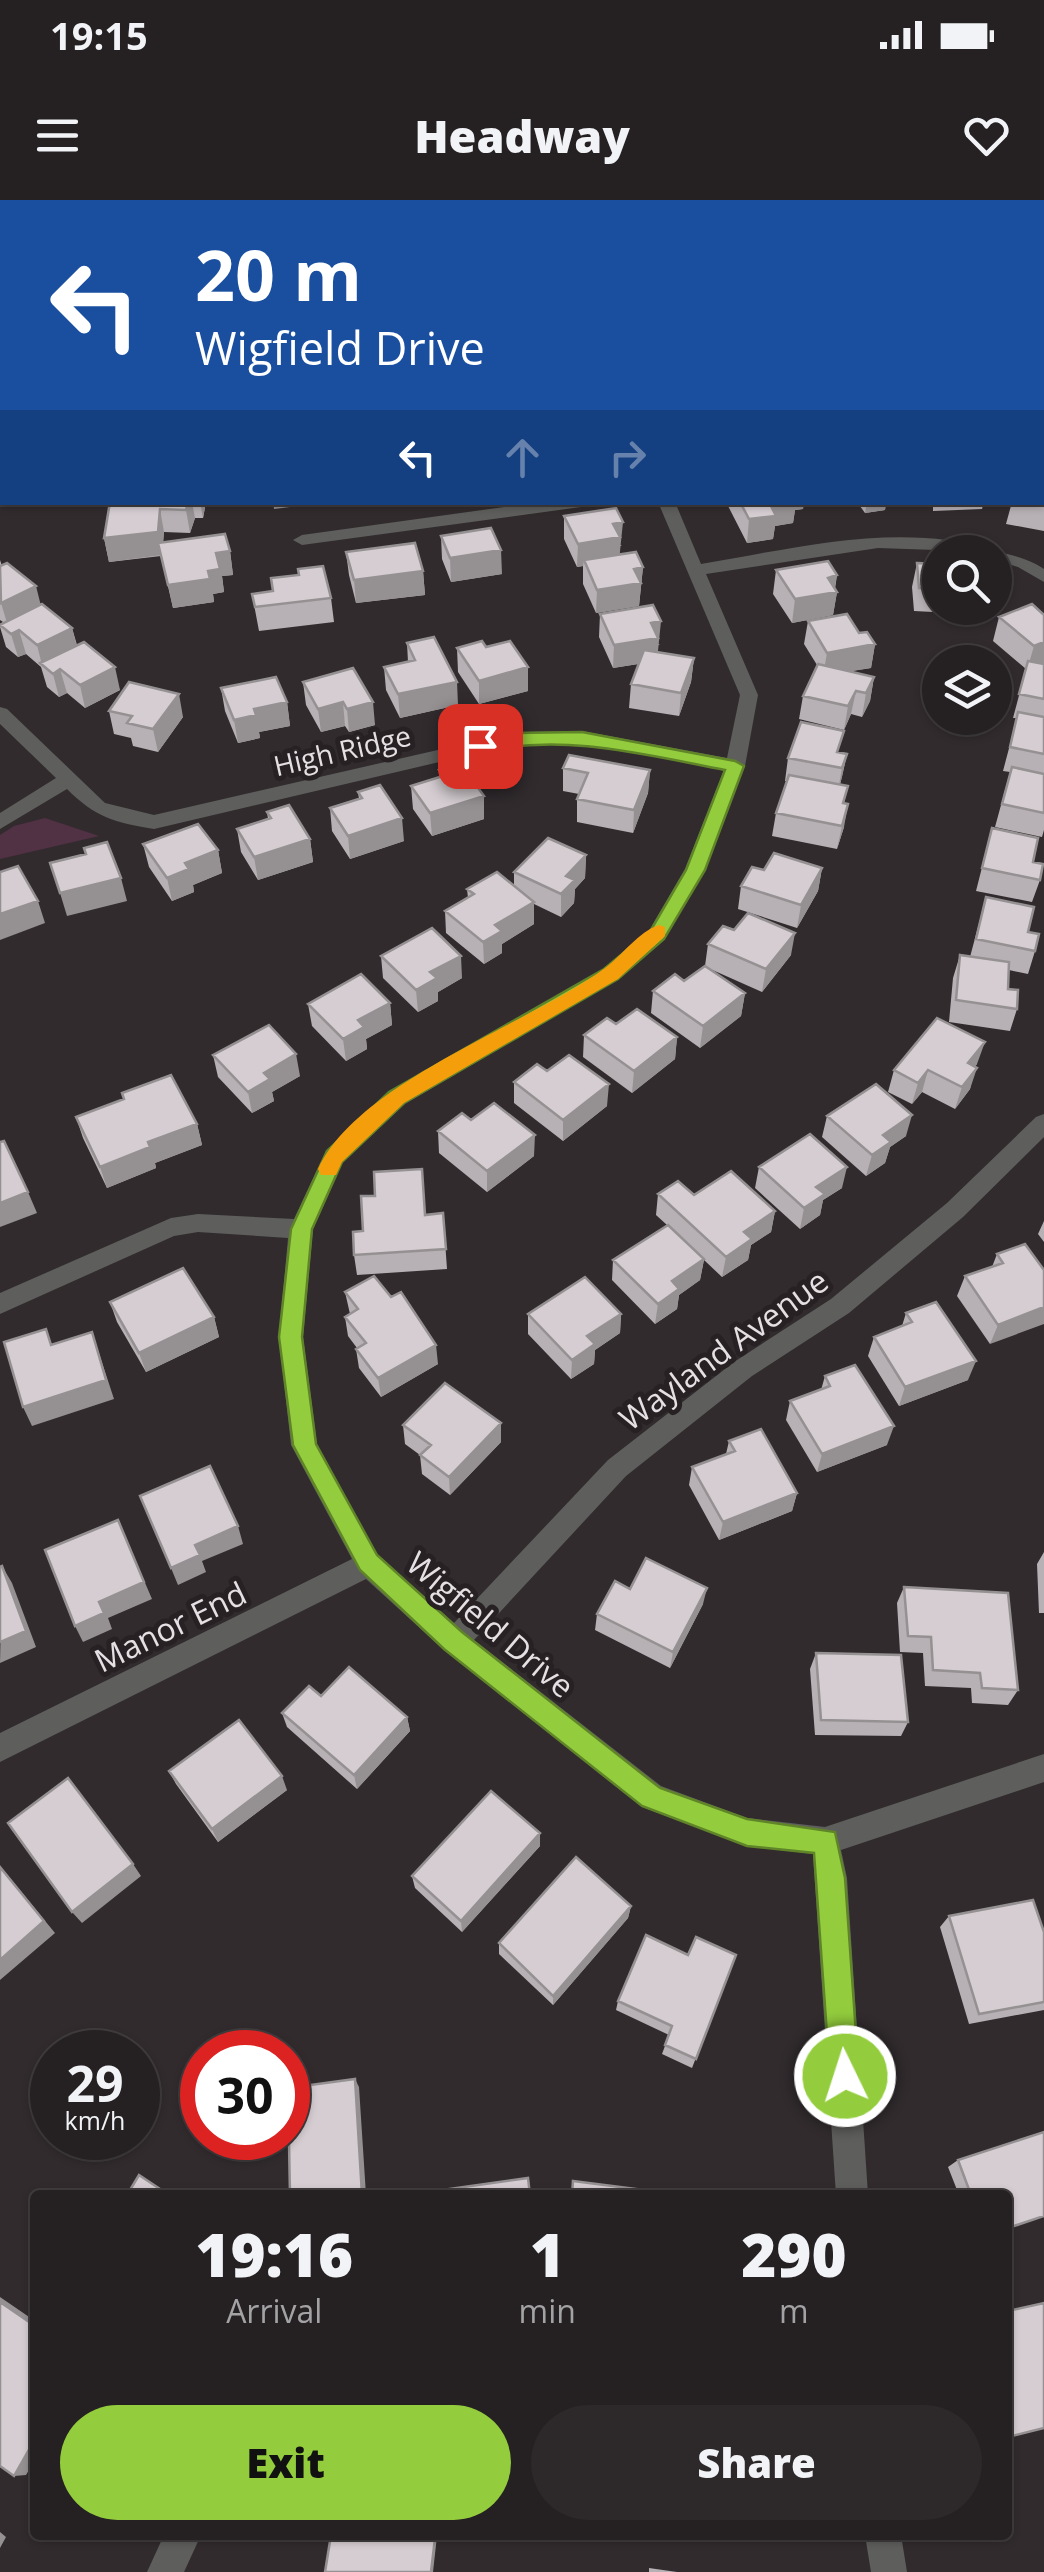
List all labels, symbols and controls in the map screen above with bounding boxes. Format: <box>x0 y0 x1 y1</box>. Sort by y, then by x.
text: 19:15 <box>50 9 148 61</box>
text: Headway <box>414 105 630 166</box>
icon: menu <box>30 108 85 163</box>
icon: heart <box>959 108 1014 163</box>
text: 20 m <box>195 226 362 322</box>
icon: left <box>30 240 160 370</box>
text: Wigfield Drive <box>195 317 485 378</box>
icon: left <box>390 430 445 485</box>
icon: ahead <box>495 430 550 485</box>
icon: right <box>600 430 655 485</box>
map controls <box>922 535 1012 735</box>
button: search <box>922 535 1012 625</box>
button: layers <box>922 645 1012 735</box>
pin <box>438 704 523 789</box>
street label: High Ridge <box>270 716 414 784</box>
icon: arrive <box>453 719 508 774</box>
street label: Wayland Avenue <box>610 1259 836 1439</box>
street label: Wigfield Drive <box>398 1541 584 1707</box>
street label: Manor End <box>87 1571 253 1681</box>
position arrow <box>793 2024 897 2128</box>
speed limit sign: 30 <box>180 2030 310 2160</box>
text: 29 <box>66 2049 124 2117</box>
text: km/h <box>65 2103 125 2137</box>
text: 19:16 <box>195 2213 353 2295</box>
text: 1 <box>530 2213 565 2295</box>
text: 290 <box>741 2213 847 2295</box>
text: Arrival <box>226 2289 322 2332</box>
text: min <box>519 2289 576 2332</box>
text: m <box>779 2289 809 2332</box>
button: Exit <box>60 2405 511 2520</box>
button: Share <box>531 2405 982 2520</box>

